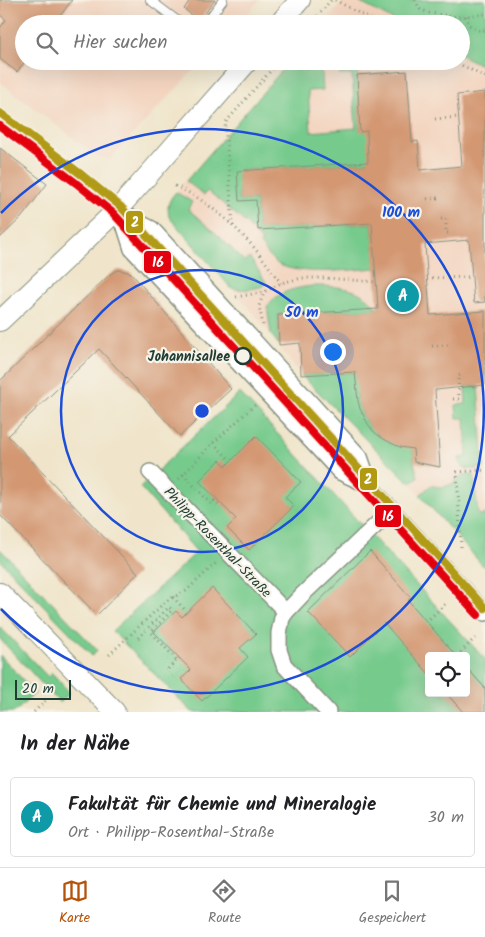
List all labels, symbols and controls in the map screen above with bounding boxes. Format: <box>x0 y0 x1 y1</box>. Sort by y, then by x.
search box <box>15 15 470 70</box>
text: Hier suchen <box>73 28 167 58</box>
icon: search <box>33 29 61 57</box>
text: 100 m <box>382 201 420 225</box>
line badge: 2 <box>125 210 144 234</box>
text: 2 <box>131 212 139 234</box>
line badge: 16 <box>143 250 172 274</box>
text: 16 <box>152 252 164 274</box>
pin: A <box>387 277 419 315</box>
text: 50 m <box>284 301 319 325</box>
your location <box>320 339 346 365</box>
place label: Johannisallee <box>148 346 230 368</box>
marker: Johannisallee <box>234 347 252 365</box>
centre of rings <box>193 402 211 420</box>
line badge: 2 <box>359 467 378 491</box>
text: 2 <box>364 469 372 491</box>
street label: Philipp-Rosenthal-Straße <box>158 482 277 604</box>
line badge: 16 <box>374 504 402 528</box>
text: 16 <box>382 506 394 528</box>
map controls <box>425 652 470 697</box>
button: locate <box>425 652 470 697</box>
scale bar <box>15 677 71 700</box>
text: 20 m <box>22 678 54 700</box>
text: In der Nähe <box>20 728 130 761</box>
text: Fakultät für Chemie und Mineralogie <box>68 790 376 820</box>
text: A <box>32 805 42 830</box>
text: 30 m <box>428 805 464 830</box>
text: Ort · Philipp-Rosenthal-Straße <box>68 820 274 845</box>
tab: Karte <box>59 877 90 929</box>
tab: Route <box>208 877 241 929</box>
tab: Gespeichert <box>359 877 426 929</box>

